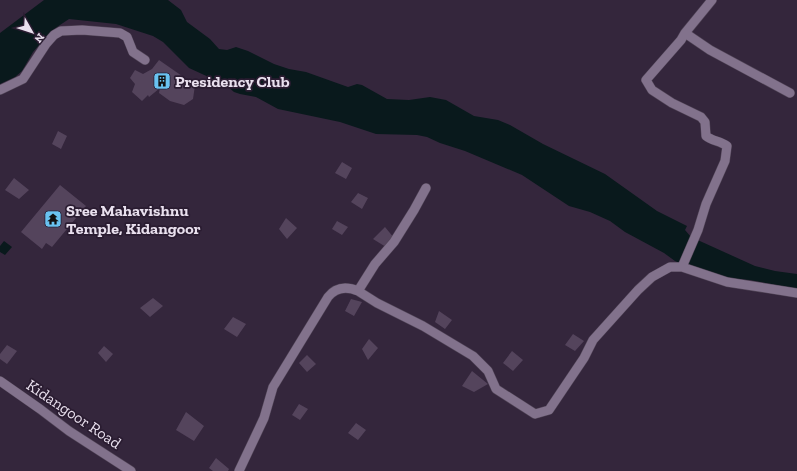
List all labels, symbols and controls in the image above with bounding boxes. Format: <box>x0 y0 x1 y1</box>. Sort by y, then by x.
north arrow <box>12 12 52 52</box>
text: N <box>31 31 47 46</box>
building icon: Presidency Club <box>152 71 172 91</box>
place label: Presidency Club <box>175 72 290 91</box>
place label: Sree Mahavishnu Temple, Kidangoor <box>66 201 201 238</box>
temple icon: Sree Mahavishnu Temple, Kidangoor <box>43 209 63 229</box>
street label: Kidangoor Road <box>23 375 125 453</box>

